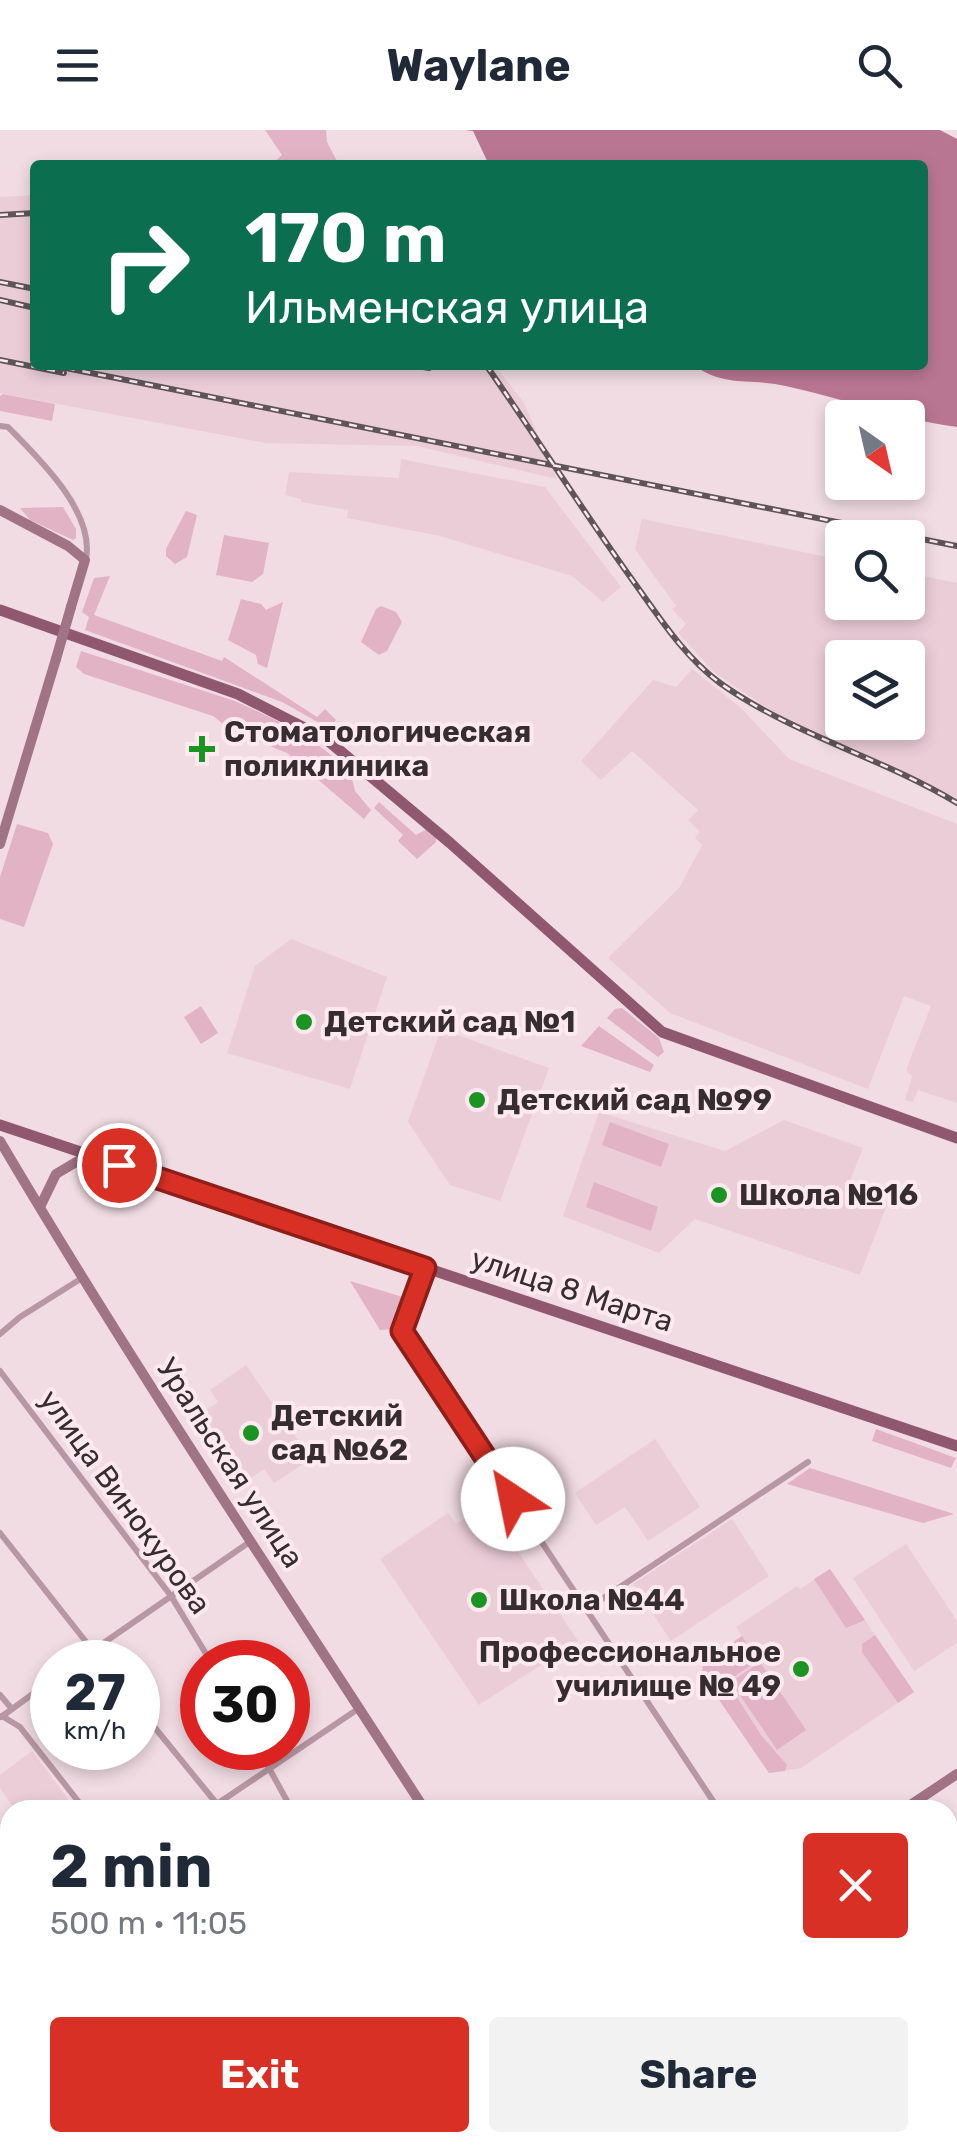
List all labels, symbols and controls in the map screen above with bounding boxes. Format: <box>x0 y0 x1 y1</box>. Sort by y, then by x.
icon: menu <box>50 38 105 93</box>
icon: search <box>852 38 907 93</box>
text: Waylane <box>386 39 571 92</box>
text: 170 m <box>245 197 447 280</box>
icon: right <box>80 200 210 330</box>
text: Ильменская улица <box>245 281 649 334</box>
north arrow <box>825 400 925 500</box>
map controls <box>825 400 925 740</box>
button: search <box>825 520 925 620</box>
button: layers <box>825 640 925 740</box>
place label: Стоматологическая поликлиника <box>224 714 531 784</box>
marker: Стоматологическая поликлиника <box>189 736 215 762</box>
place label: Детский сад №1 <box>324 1004 575 1040</box>
marker: Детский сад №1 <box>293 1011 315 1033</box>
place label: Детский сад №99 <box>497 1082 772 1118</box>
marker: Детский сад №99 <box>466 1089 488 1111</box>
pin <box>77 1123 162 1208</box>
icon: arrive <box>92 1138 147 1193</box>
place label: Школа №16 <box>739 1177 918 1213</box>
marker: Школа №16 <box>708 1184 730 1206</box>
street label: улица 8 Марта <box>466 1240 678 1340</box>
street label: Уральская улица <box>149 1351 311 1575</box>
street label: улица Винокурова <box>32 1383 218 1621</box>
place label: Детский сад №62 <box>271 1398 408 1468</box>
marker: Детский сад №62 <box>240 1422 262 1444</box>
position arrow <box>461 1447 565 1551</box>
place label: Школа №44 <box>499 1582 685 1618</box>
marker: Школа №44 <box>468 1589 490 1611</box>
place label: Профессиональное училище № 49 <box>479 1634 781 1704</box>
speed limit sign: 30 <box>180 1640 310 1770</box>
marker: Профессиональное училище № 49 <box>790 1658 812 1680</box>
text: 27 <box>64 1663 126 1723</box>
text: km/h <box>64 1716 126 1745</box>
text: 2 min <box>50 1831 212 1902</box>
button: close <box>803 1833 908 1938</box>
text: 500 m · 11:05 <box>50 1904 247 1942</box>
button: Exit <box>50 2017 469 2132</box>
button: Share <box>489 2017 908 2132</box>

